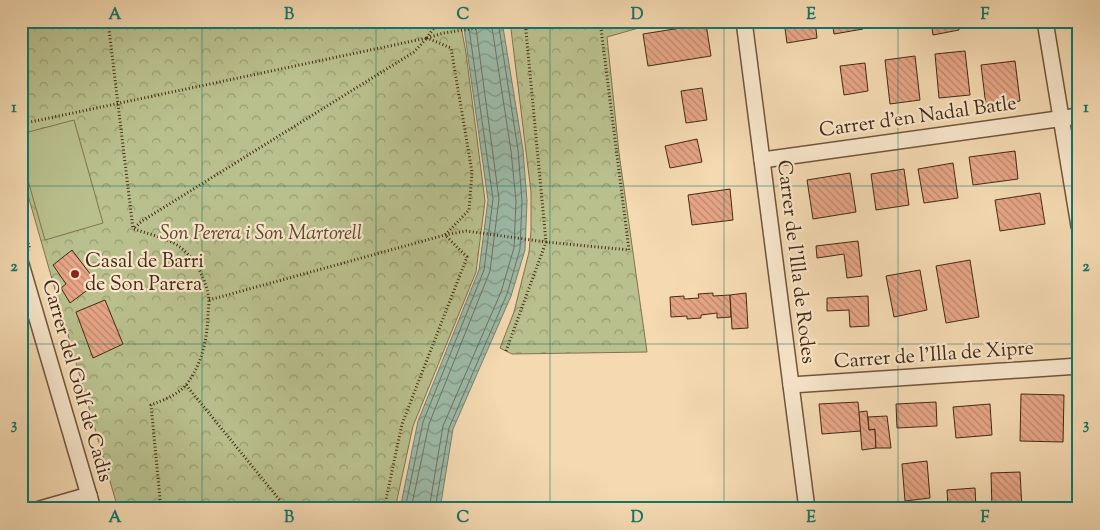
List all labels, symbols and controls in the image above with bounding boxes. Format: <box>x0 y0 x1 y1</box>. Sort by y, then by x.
text: A <box>109 4 122 27</box>
text: B <box>284 4 294 27</box>
text: C <box>457 4 470 27</box>
text: D <box>631 4 644 27</box>
text: E <box>806 4 816 27</box>
text: F <box>981 4 990 27</box>
street label: Carrer d'en Nadal Batle <box>817 90 1019 146</box>
text: 1 <box>11 97 17 120</box>
text: 1 <box>1083 97 1089 120</box>
street label: Carrer de l'Illa de Rodes <box>768 158 822 366</box>
park label: Son Perera i Son Martorell <box>160 220 362 249</box>
place label: Casal de Barri de Son Parera <box>85 248 204 300</box>
text: 2 <box>10 256 18 279</box>
text: 2 <box>1082 256 1090 279</box>
marker: Casal de Barri de Son Parera <box>69 268 81 280</box>
street label: Carrer del Golf de Cadis <box>33 276 119 486</box>
street label: Carrer de l'Illa de Xipre <box>833 335 1035 377</box>
text: 3 <box>11 414 18 437</box>
text: 3 <box>1083 414 1090 437</box>
text: A <box>109 507 122 530</box>
text: B <box>284 507 294 530</box>
text: C <box>457 507 470 530</box>
text: D <box>631 507 644 530</box>
text: E <box>806 507 816 530</box>
text: F <box>981 507 990 530</box>

